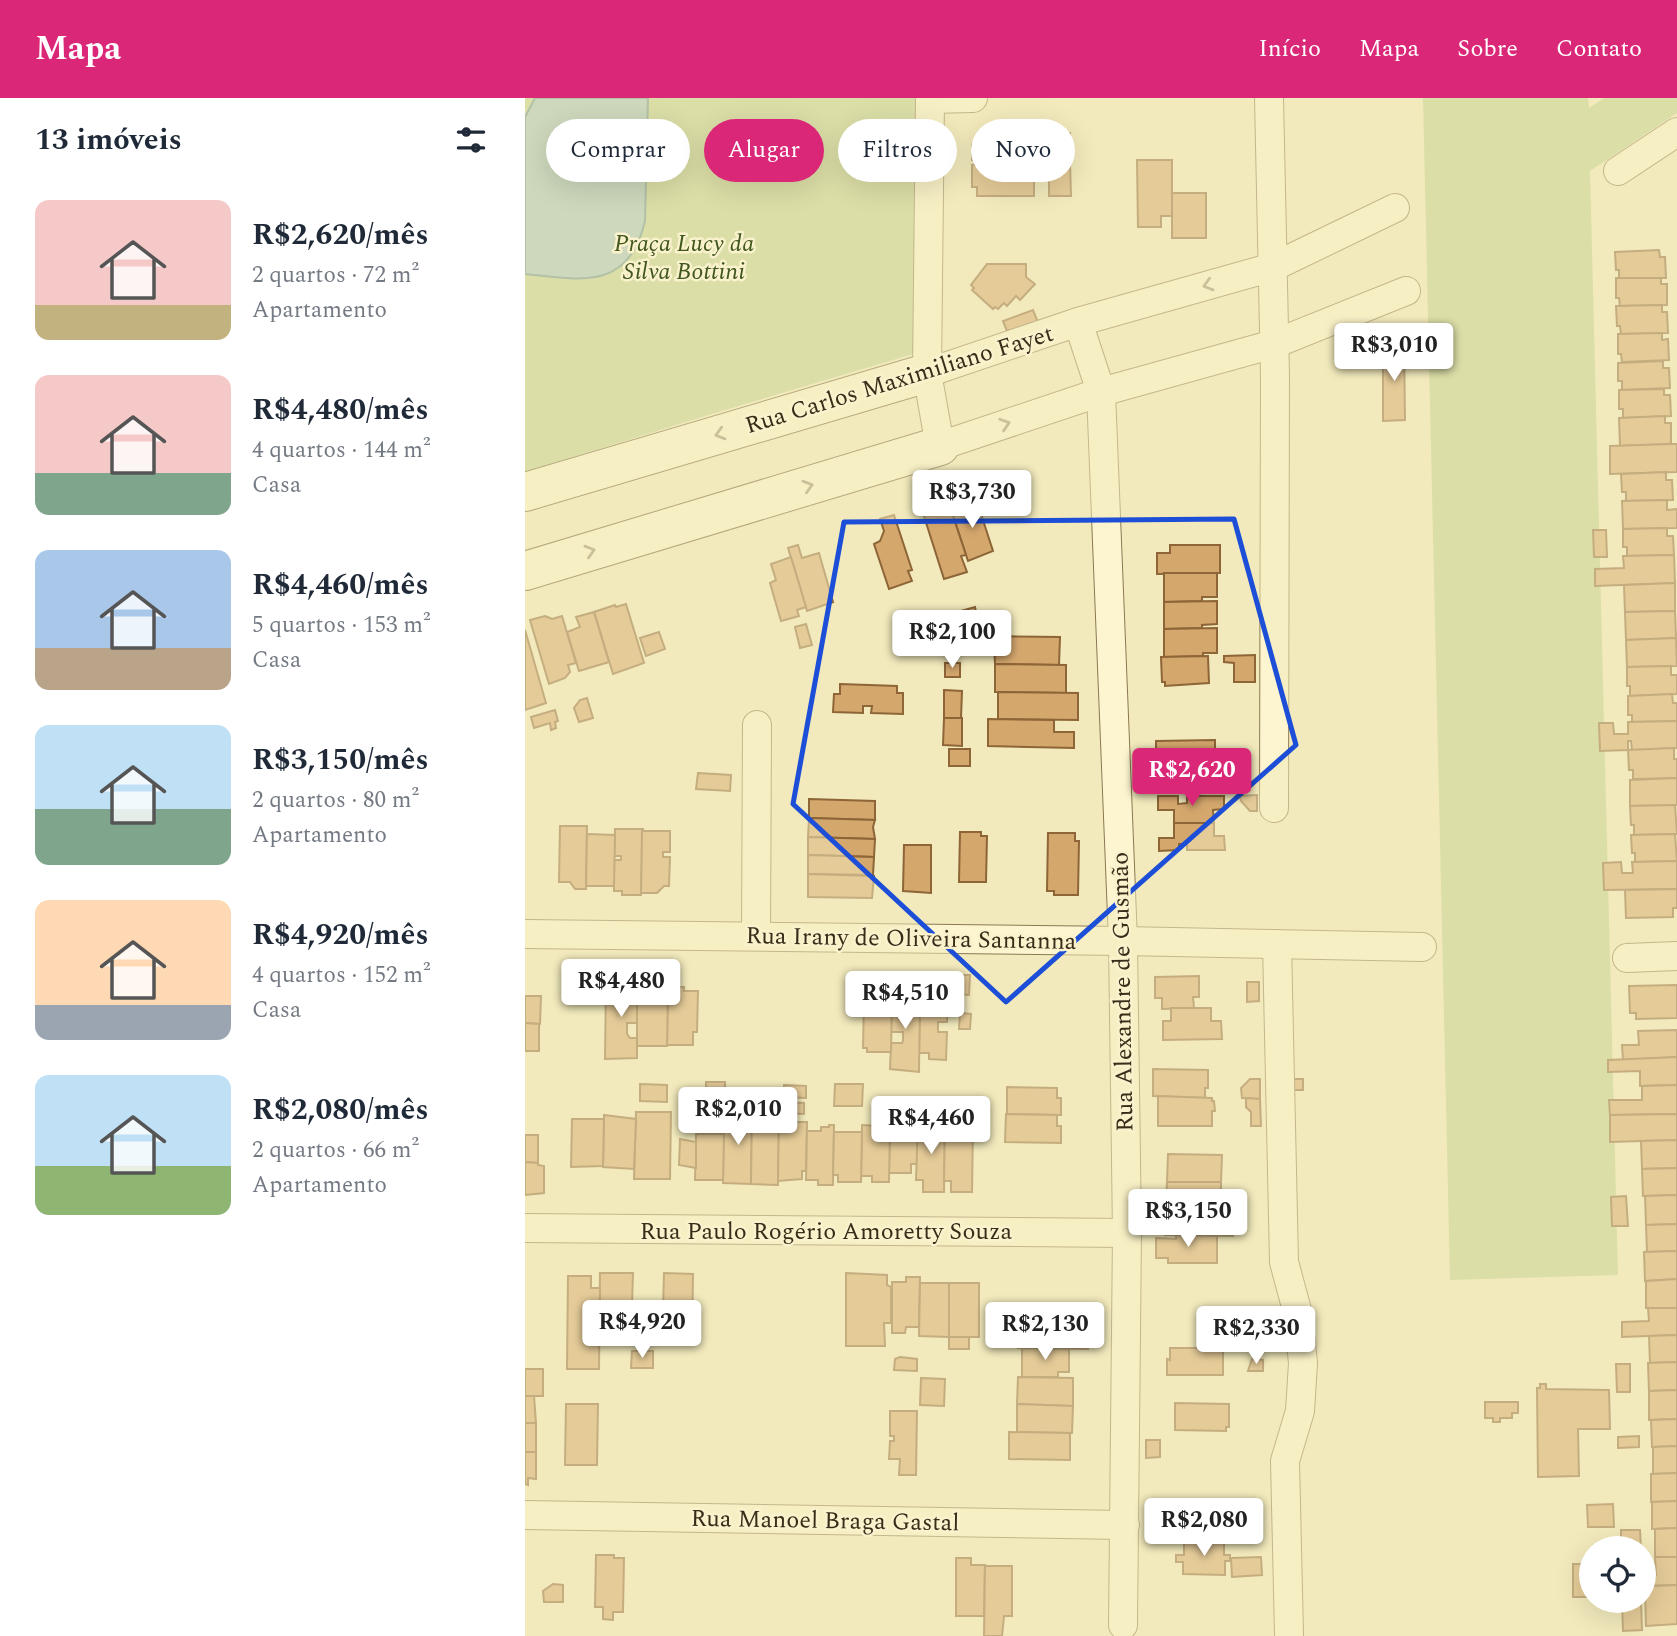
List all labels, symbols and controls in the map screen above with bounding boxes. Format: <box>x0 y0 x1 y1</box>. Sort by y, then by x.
text: Mapa <box>35 24 121 74</box>
text: Início <box>1258 31 1321 67</box>
text: Mapa <box>1359 31 1419 67</box>
text: Sobre <box>1457 31 1518 67</box>
text: Contato <box>1556 31 1642 67</box>
text: 13 imóveis <box>35 117 182 163</box>
chip: Comprar <box>546 119 690 182</box>
chip: Alugar <box>704 119 824 182</box>
chip: Filtros <box>838 119 957 182</box>
chip: Novo <box>971 119 1075 182</box>
icon: filters <box>452 121 490 159</box>
text: R$2,620/mês <box>252 212 429 258</box>
park label: Praça Lucy da Silva Bottini <box>614 226 754 290</box>
icon: home <box>91 228 175 312</box>
text: 2 quartos · 72 m² <box>252 258 419 293</box>
one-way arrow <box>1202 277 1214 292</box>
text: Apartamento <box>252 293 387 328</box>
street label: Rua Carlos Maximiliano Fayet <box>741 316 1058 444</box>
pin: R$3,010 <box>1329 324 1459 383</box>
text: R$3,010 <box>1350 328 1438 363</box>
text: R$4,480/mês <box>252 387 429 433</box>
icon: home <box>91 403 175 487</box>
one-way arrow <box>998 418 1010 432</box>
one-way arrow <box>714 426 726 441</box>
text: 4 quartos · 144 m² <box>252 433 430 468</box>
text: Casa <box>252 468 301 503</box>
pin: R$3,730 <box>907 470 1037 530</box>
text: R$3,730 <box>928 475 1016 510</box>
one-way arrow <box>802 479 814 494</box>
one-way arrow <box>584 545 596 560</box>
text: R$4,460/mês <box>252 562 429 608</box>
icon: home <box>91 578 175 662</box>
text: 5 quartos · 153 m² <box>252 608 430 643</box>
pin: R$2,100 <box>887 610 1017 670</box>
text: R$2,100 <box>908 615 996 650</box>
text: Casa <box>252 643 301 678</box>
text: R$3,150/mês <box>252 737 429 783</box>
pin: R$2,620 <box>1127 748 1257 808</box>
icon: home <box>91 753 175 837</box>
text: R$2,620 <box>1148 753 1236 788</box>
text: 2 quartos · 80 m² <box>252 783 419 818</box>
text: Apartamento <box>252 818 387 853</box>
street label: Rua Alexandre de Gusmão <box>1103 852 1143 1132</box>
text: R$4,920/mês <box>252 912 429 958</box>
street label: Rua Irany de Oliveira Santanna <box>745 918 1077 960</box>
icon: home <box>91 928 175 1012</box>
text: 4 quartos · 152 m² <box>252 958 430 993</box>
pin: R$4,480 <box>556 960 686 1019</box>
text: R$4,480 <box>577 964 665 999</box>
pin: R$4,510 <box>840 972 970 1031</box>
text: R$4,510 <box>861 976 949 1011</box>
text: Casa <box>252 993 301 1028</box>
text: R$2,080/mês <box>252 1087 429 1133</box>
pin: R$2,010 <box>673 1088 803 1147</box>
text: R$2,010 <box>694 1092 782 1127</box>
pin: R$4,460 <box>866 1096 996 1156</box>
text: R$4,460 <box>887 1101 975 1136</box>
icon: home <box>91 1103 175 1187</box>
text: 2 quartos · 66 m² <box>252 1133 419 1168</box>
text: Apartamento <box>252 1168 387 1203</box>
pin: R$3,150 <box>1123 1190 1253 1249</box>
text: R$3,150 <box>1144 1194 1232 1229</box>
street label: Rua Paulo Rogério Amoretty Souza <box>640 1214 1013 1250</box>
pin: R$4,920 <box>577 1300 707 1360</box>
pin: R$2,130 <box>980 1302 1110 1362</box>
text: R$4,920 <box>598 1305 686 1340</box>
pin: R$2,330 <box>1191 1306 1321 1366</box>
text: R$2,130 <box>1001 1307 1089 1342</box>
text: R$2,330 <box>1212 1311 1300 1346</box>
pin: R$2,080 <box>1139 1498 1269 1558</box>
street label: Rua Manoel Braga Gastal <box>690 1501 960 1541</box>
text: R$2,080 <box>1160 1503 1248 1538</box>
map controls <box>1579 1536 1656 1613</box>
button: locate <box>1579 1536 1656 1613</box>

